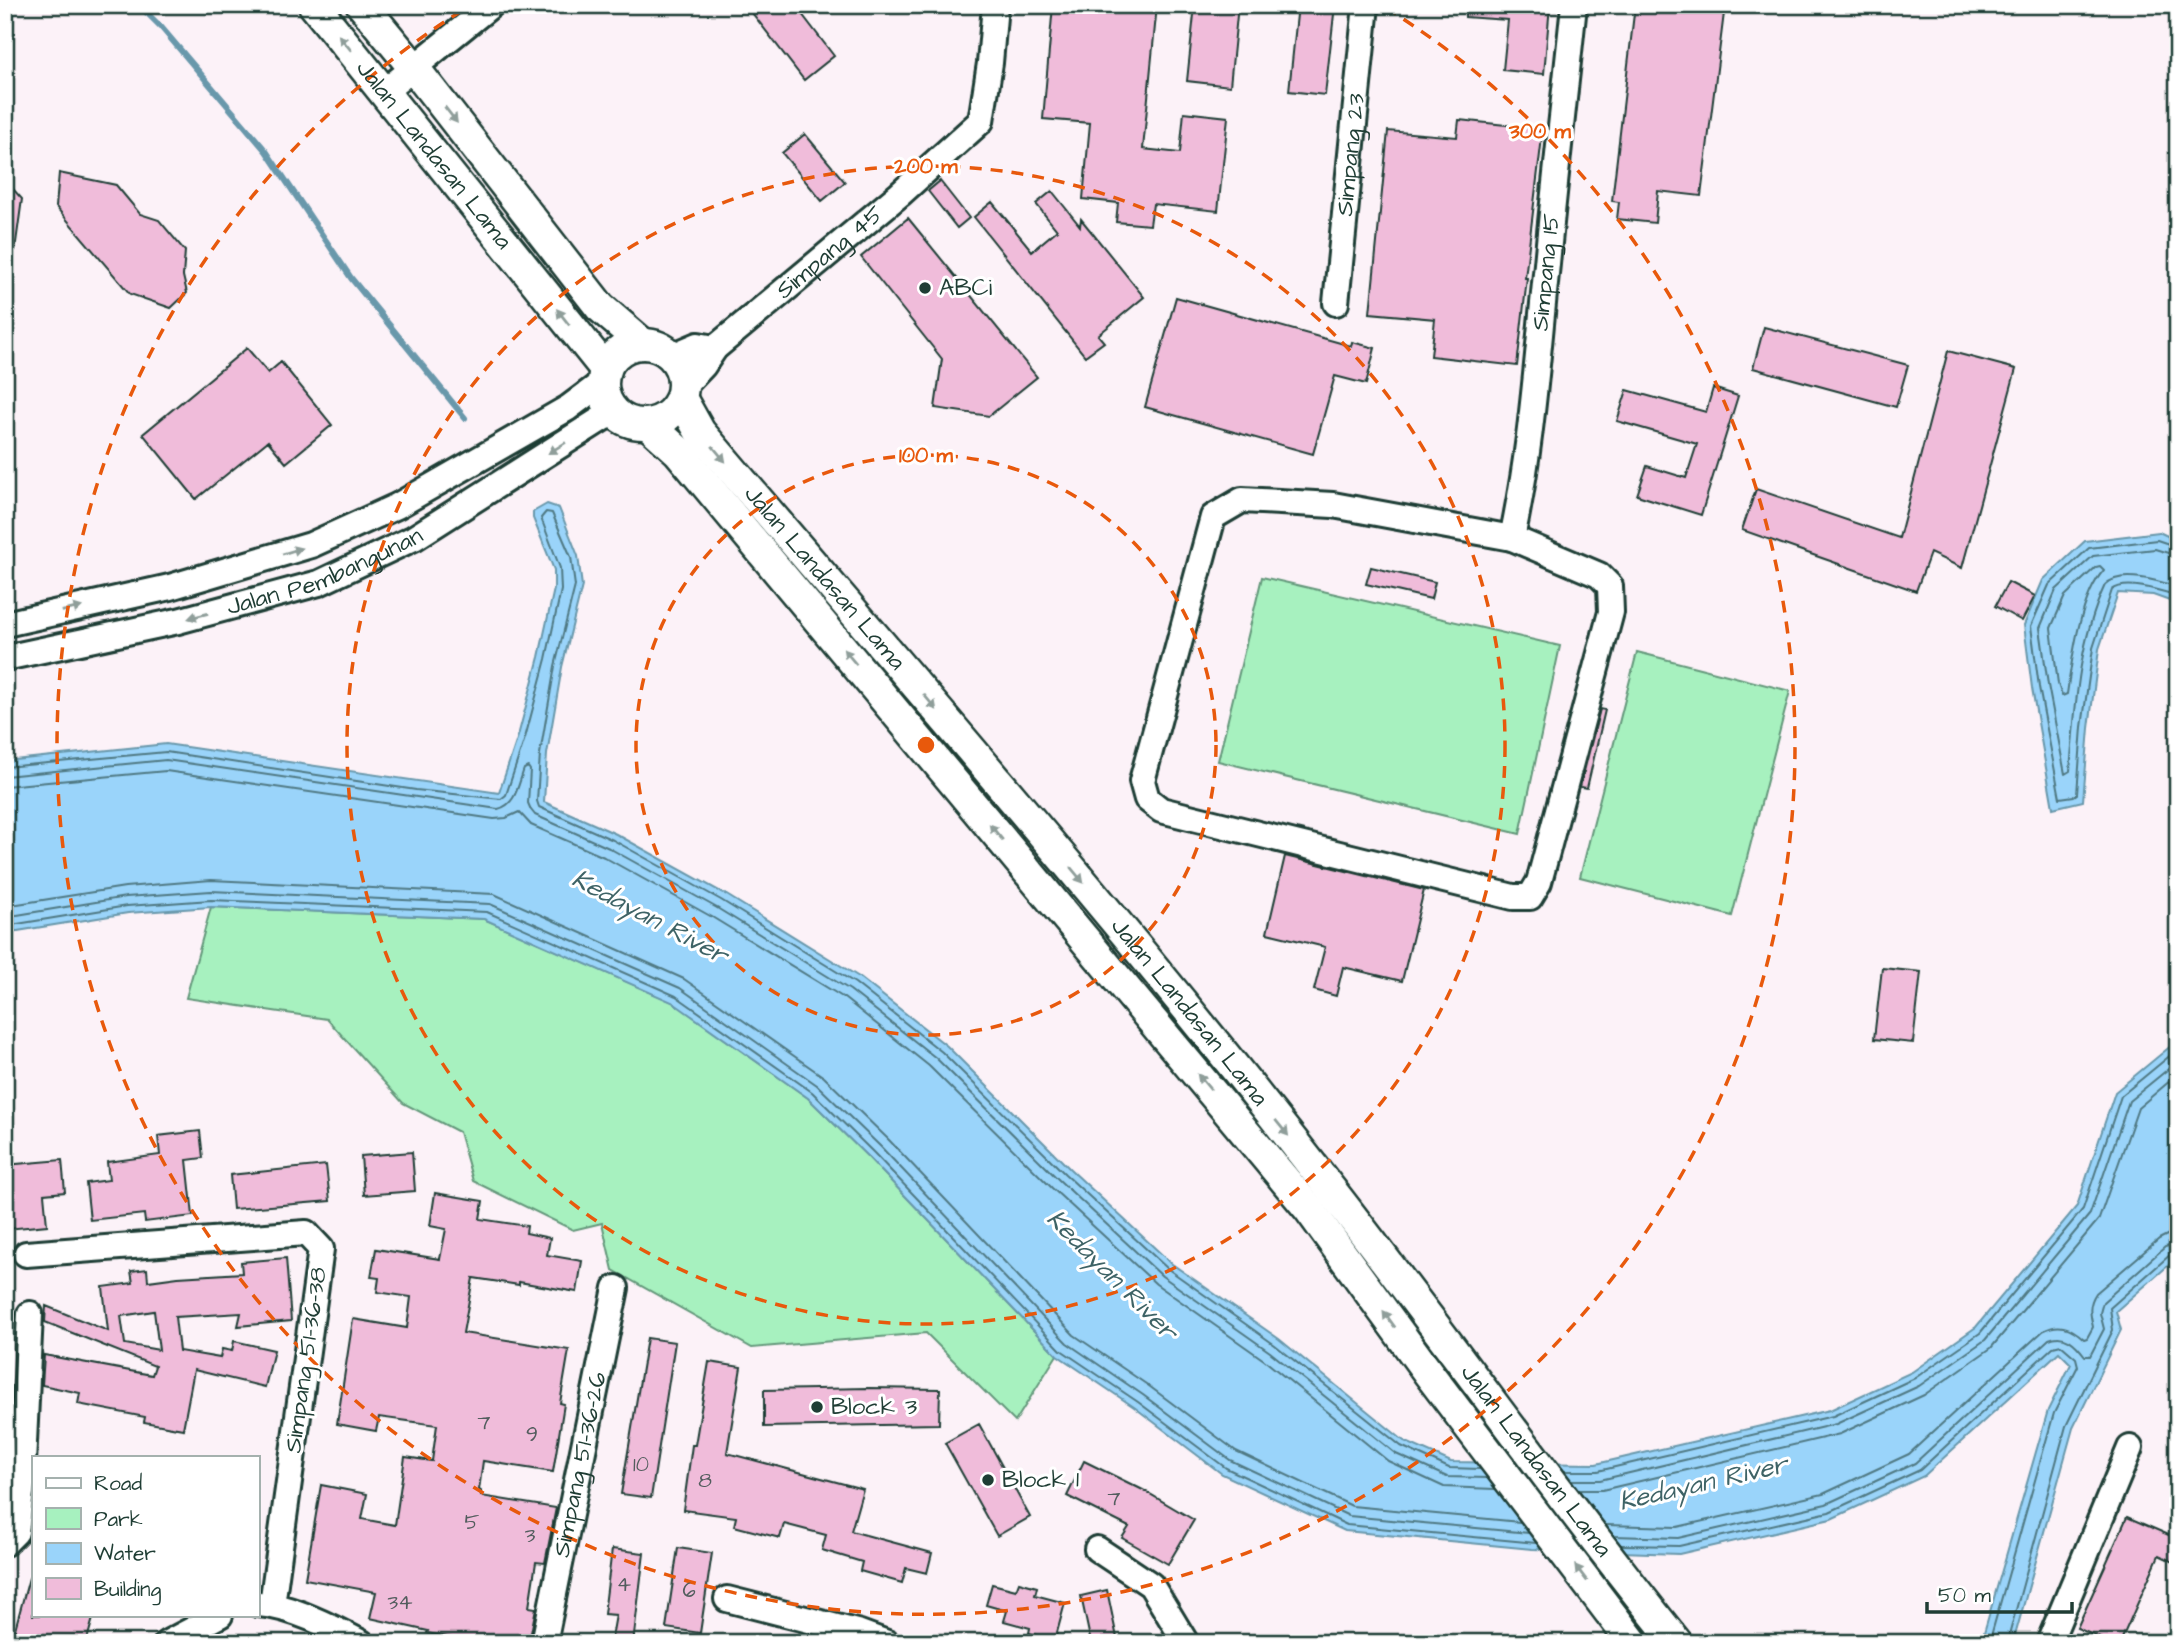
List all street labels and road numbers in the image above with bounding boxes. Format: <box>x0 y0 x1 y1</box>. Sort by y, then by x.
street label: Jalan Landasan Lama <box>348 53 520 257</box>
street label: Simpang 23 <box>1328 92 1374 218</box>
street label: Simpang 45 <box>769 198 891 307</box>
street label: Simpang 15 <box>1523 212 1569 332</box>
street label: Jalan Landasan Lama <box>736 478 913 678</box>
street label: Jalan Pembangunan <box>223 519 430 624</box>
street label: Jalan Landasan Lama <box>1103 911 1276 1113</box>
street label: Simpang 51-36-38 <box>276 1265 337 1455</box>
street label: Jalan Landasan Lama <box>1452 1357 1620 1564</box>
street label: Simpang 51-36-26 <box>545 1369 616 1560</box>

